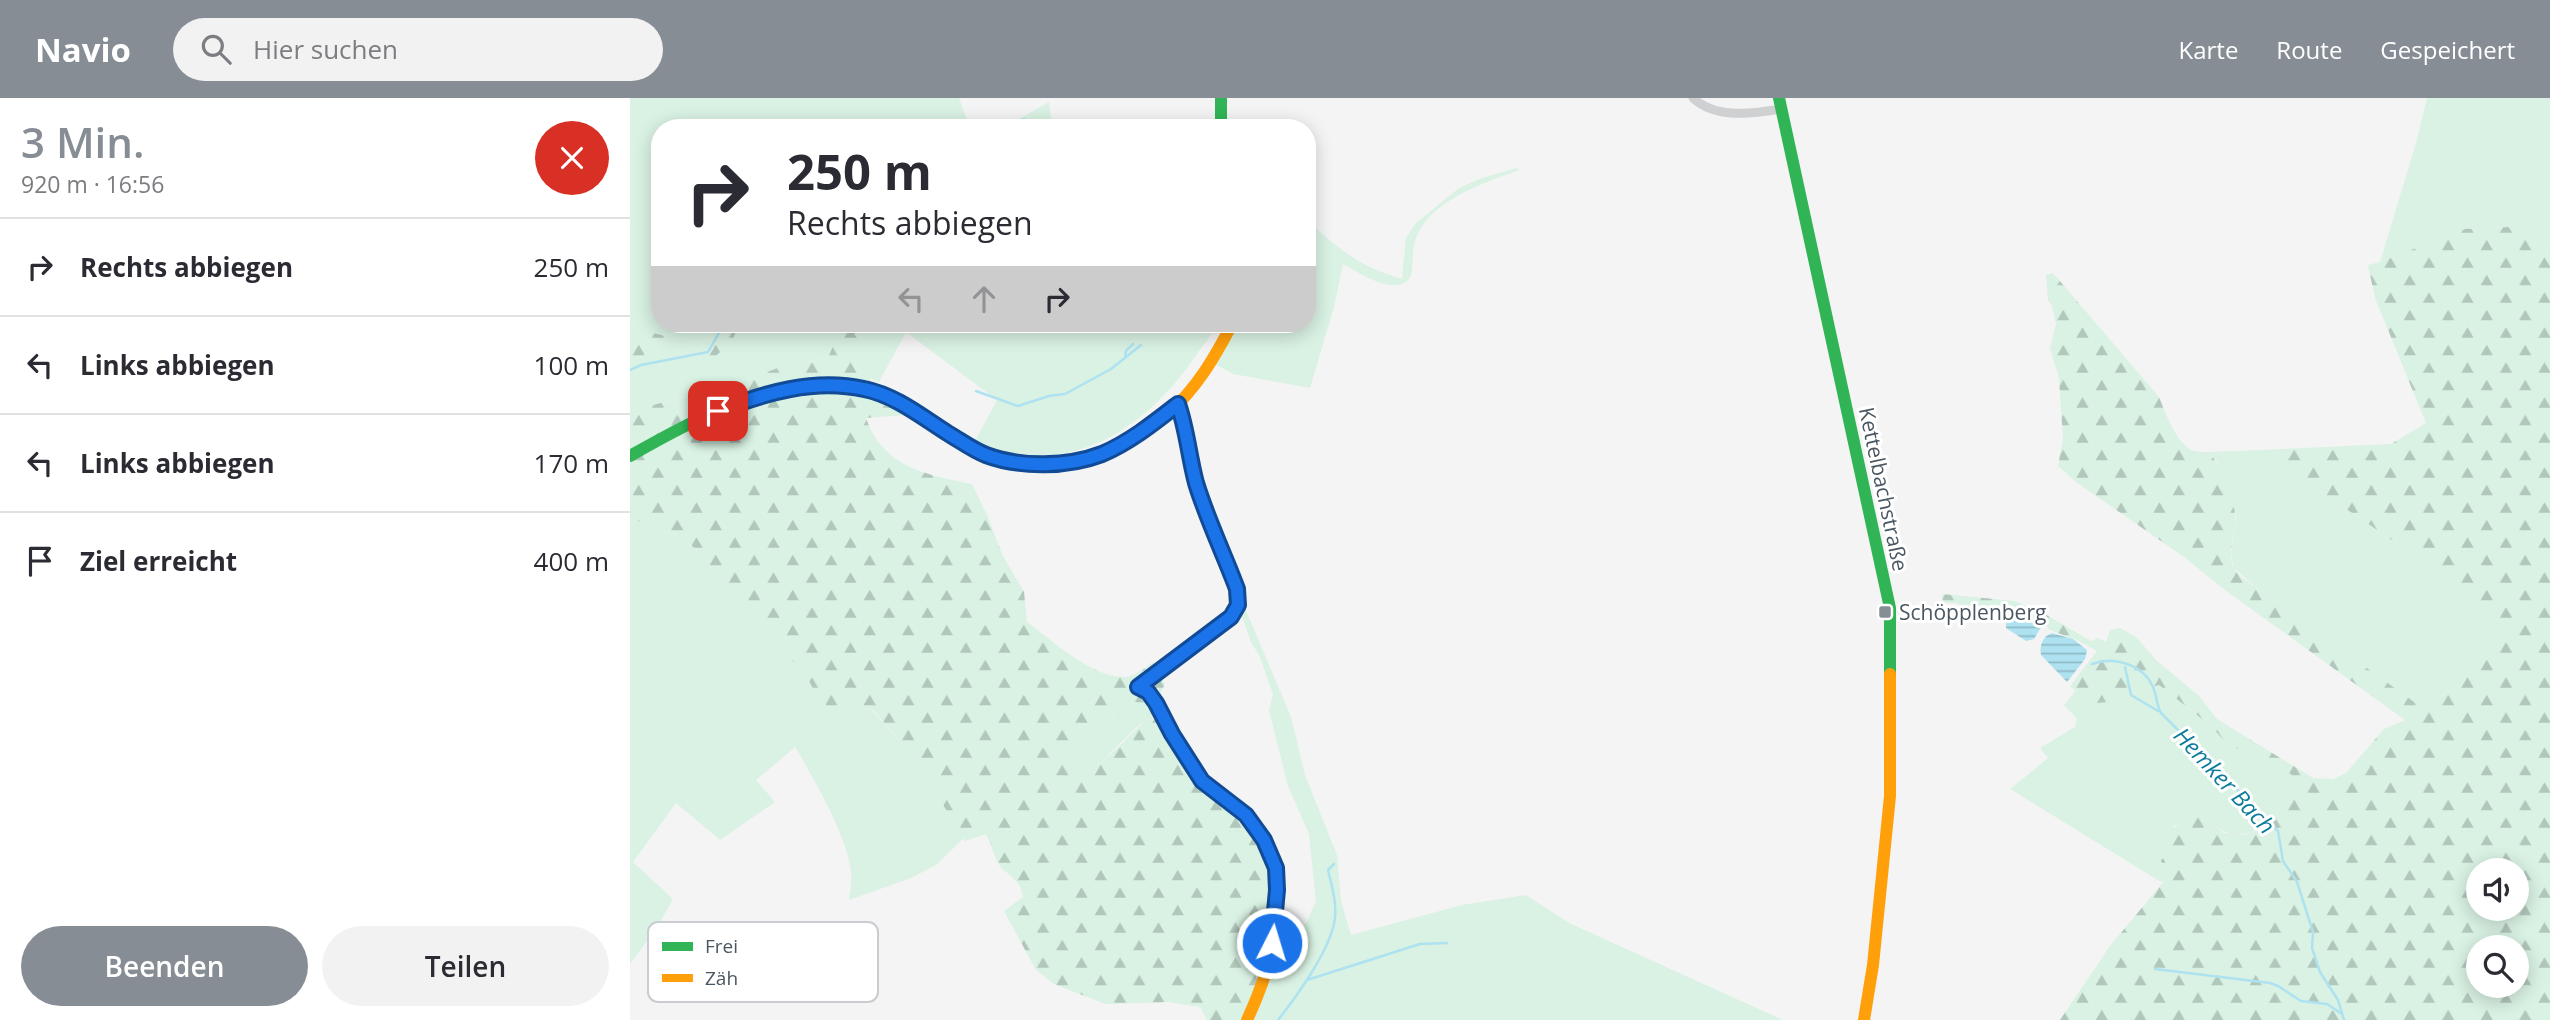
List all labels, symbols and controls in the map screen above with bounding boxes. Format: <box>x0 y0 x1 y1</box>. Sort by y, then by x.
search box <box>173 18 663 81</box>
text: Navio <box>35 27 131 72</box>
icon: search <box>197 30 235 68</box>
text: Hier suchen <box>253 31 398 67</box>
text: Karte <box>2178 33 2238 66</box>
text: Route <box>2276 33 2342 66</box>
text: Gespeichert <box>2380 33 2515 66</box>
text: 3 Min. <box>21 113 145 170</box>
button: close <box>535 121 609 195</box>
text: 250 m <box>787 138 932 204</box>
icon: right <box>672 147 763 238</box>
text: 920 m · 16:56 <box>21 168 164 200</box>
text: Rechts abbiegen <box>787 201 1033 244</box>
icon: right <box>21 248 59 286</box>
text: Rechts abbiegen <box>80 249 293 285</box>
text: 250 m <box>534 249 609 285</box>
icon: left <box>892 280 930 318</box>
icon: ahead <box>965 280 1003 318</box>
icon: right <box>1038 280 1076 318</box>
icon: left <box>21 346 59 384</box>
text: Links abbiegen <box>80 347 275 383</box>
text: 100 m <box>534 347 609 383</box>
pin <box>688 381 748 441</box>
icon: arrive <box>699 392 737 430</box>
street label: Kettelbachstraße <box>1853 405 1915 573</box>
icon: left <box>21 444 59 482</box>
text: Links abbiegen <box>80 445 275 481</box>
text: 170 m <box>534 445 609 481</box>
icon: arrive <box>21 542 59 580</box>
text: Ziel erreicht <box>80 543 237 579</box>
text: 400 m <box>534 543 609 579</box>
place label: Schöpplenberg <box>1899 598 2046 626</box>
marker: Schöpplenberg <box>1877 604 1893 620</box>
water label: Hemker Bach <box>2167 720 2283 840</box>
map controls <box>2466 858 2529 998</box>
button: sound <box>2466 858 2529 921</box>
position arrow <box>1235 906 1309 980</box>
legend <box>648 922 878 1002</box>
button: Beenden <box>21 926 308 1006</box>
button: Teilen <box>322 926 609 1006</box>
text: Frei <box>705 933 738 959</box>
button: search <box>2466 935 2529 998</box>
text: Zäh <box>705 965 738 991</box>

